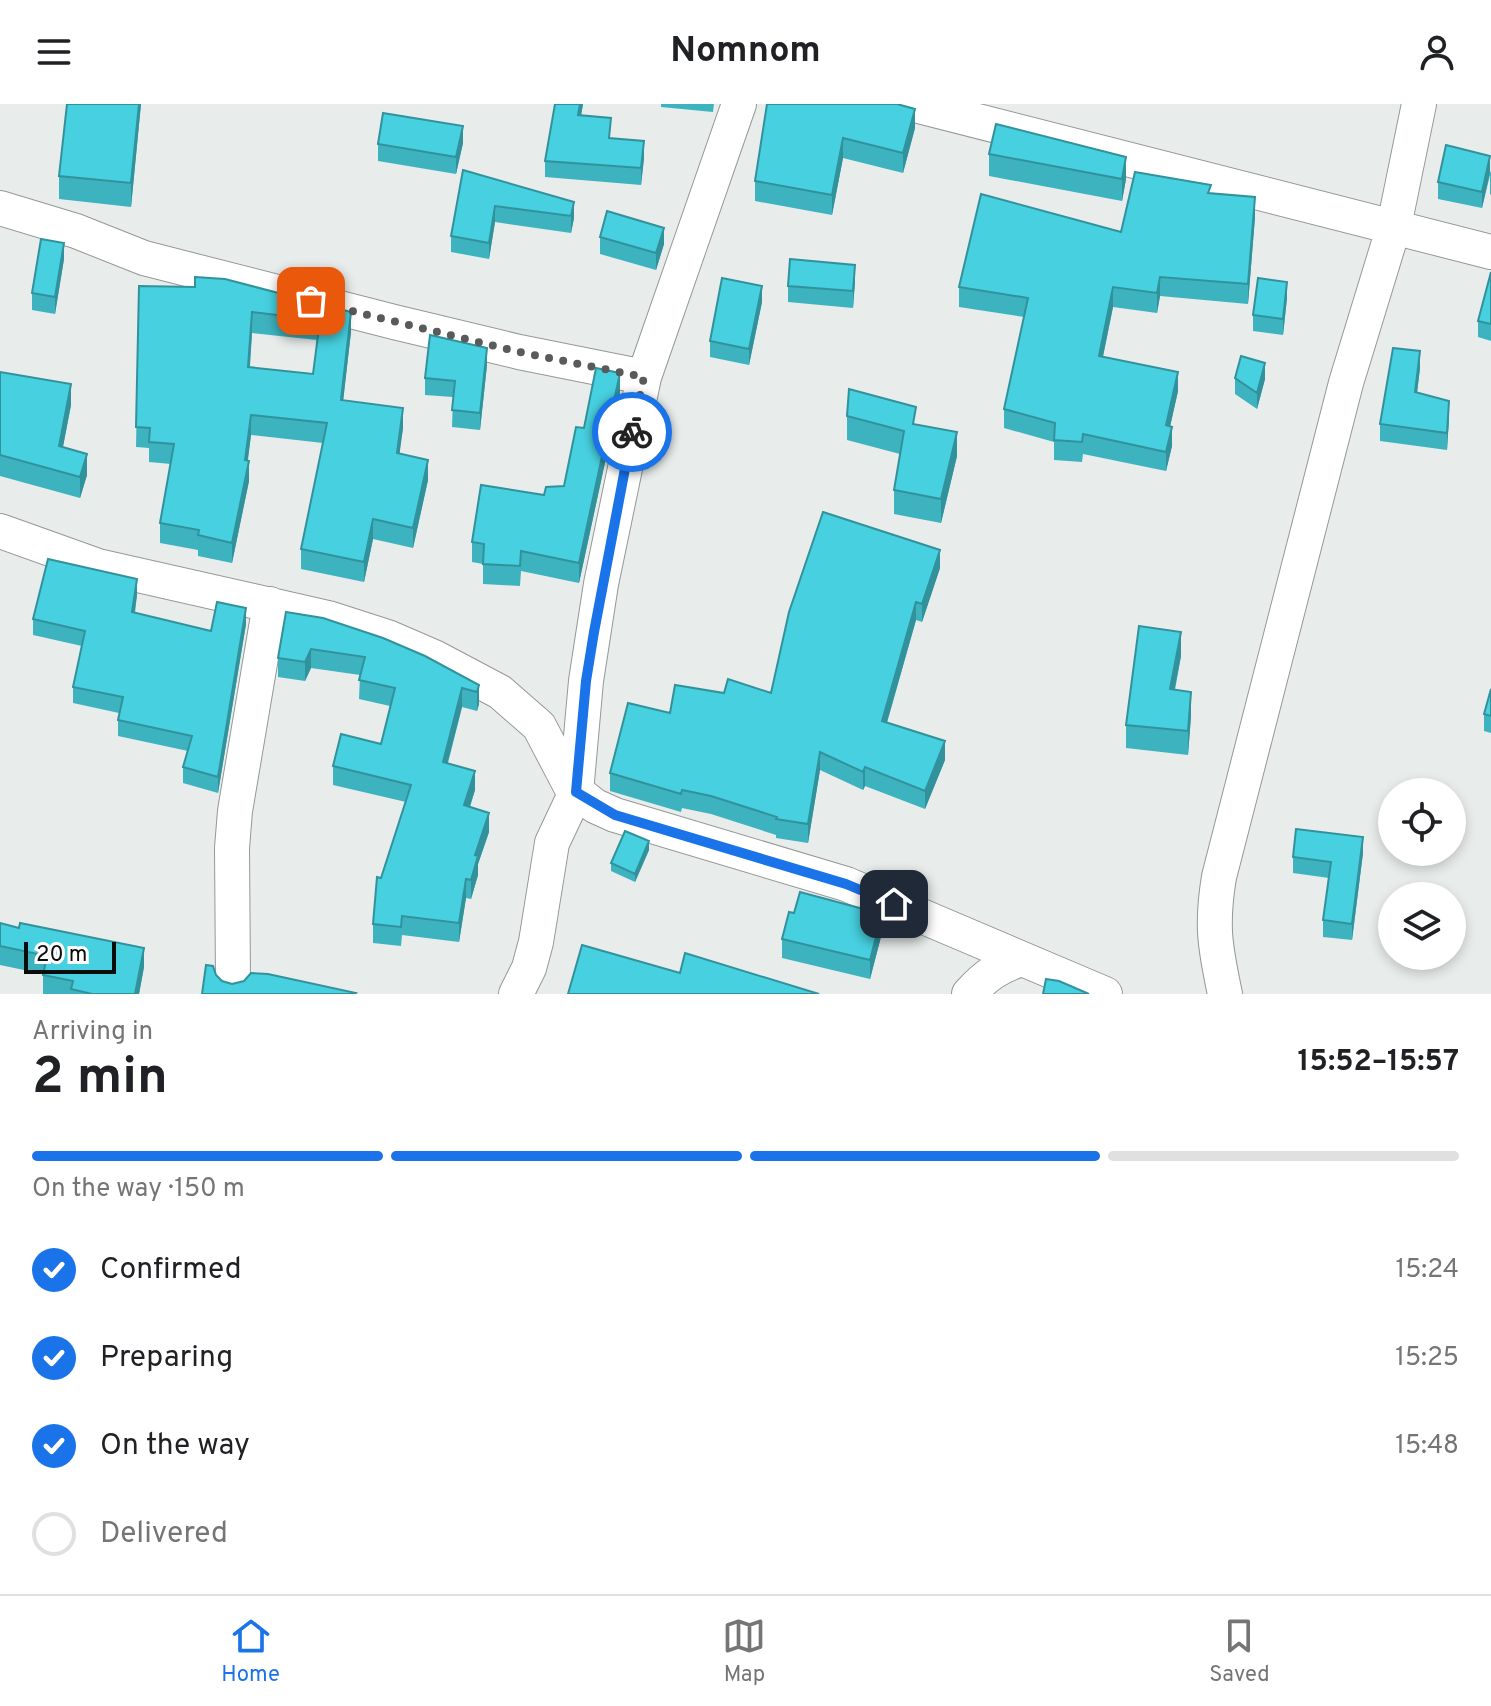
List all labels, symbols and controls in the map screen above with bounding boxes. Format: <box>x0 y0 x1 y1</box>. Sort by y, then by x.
text: Nomnom <box>670 29 821 75</box>
icon: menu <box>32 30 76 74</box>
icon: person <box>1415 30 1459 74</box>
pin <box>277 267 345 335</box>
icon: bag <box>289 279 333 323</box>
courier <box>592 392 672 472</box>
icon: bike <box>610 410 654 454</box>
map controls <box>1378 778 1466 970</box>
button: locate <box>1378 778 1466 866</box>
pin <box>860 870 928 938</box>
icon: home <box>872 882 916 926</box>
button: layers <box>1378 882 1466 970</box>
scale bar <box>24 938 116 974</box>
text: 20 m <box>36 942 87 969</box>
text: Arriving in <box>32 1016 153 1049</box>
text: 15:52–15:57 <box>1298 1044 1459 1081</box>
text: 2 min <box>32 1046 168 1112</box>
text: On the way · 150 m <box>32 1173 245 1206</box>
icon: check <box>32 1248 76 1292</box>
text: Confirmed <box>100 1252 242 1289</box>
text: 15:24 <box>1396 1254 1459 1287</box>
icon: check <box>32 1336 76 1380</box>
text: Preparing <box>100 1340 233 1377</box>
text: 15:25 <box>1395 1342 1459 1375</box>
icon: check <box>32 1424 76 1468</box>
text: On the way <box>100 1428 250 1465</box>
text: 15:48 <box>1395 1430 1459 1463</box>
text: Delivered <box>100 1516 228 1553</box>
tab: Home <box>221 1614 280 1689</box>
tab: Map <box>722 1614 766 1689</box>
tab: Saved <box>1209 1614 1270 1689</box>

